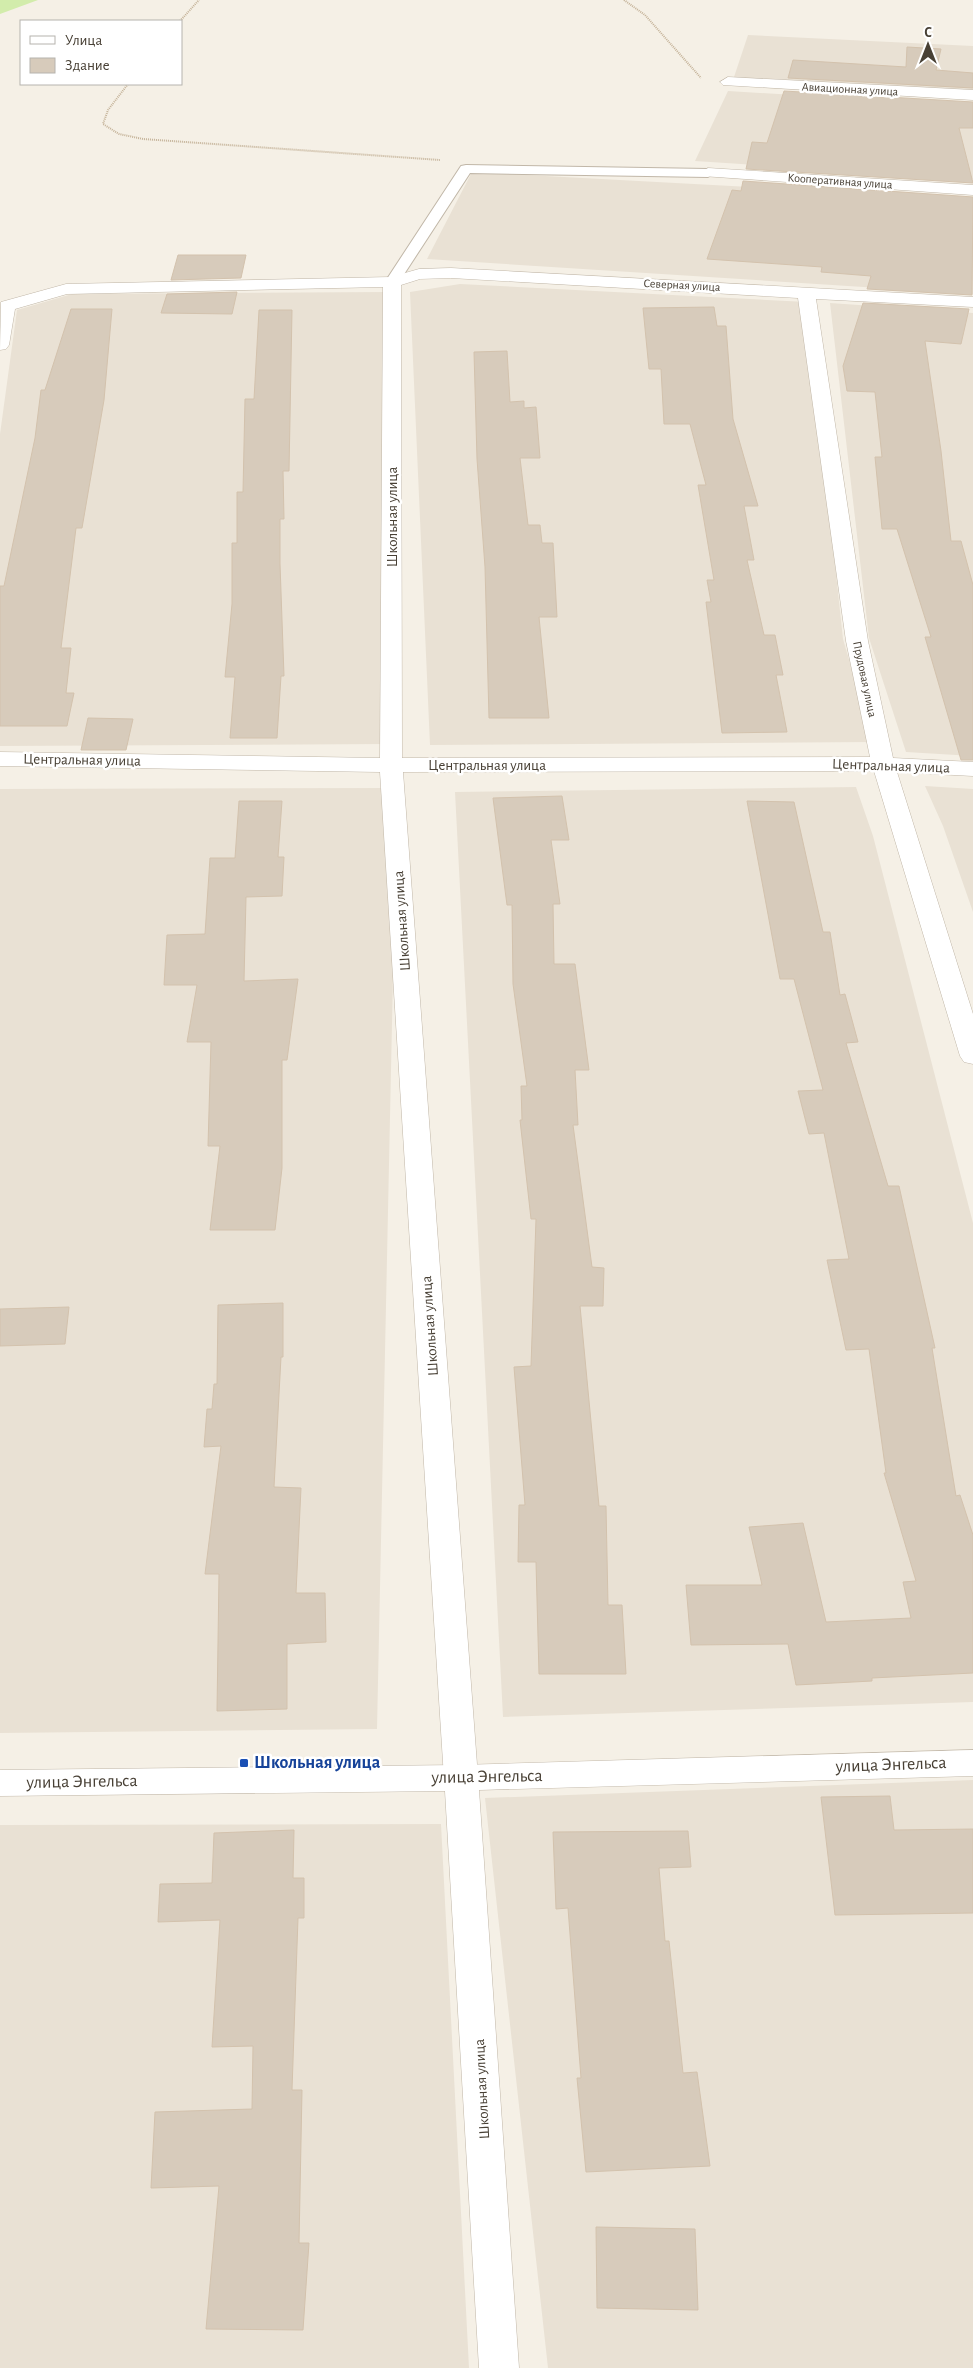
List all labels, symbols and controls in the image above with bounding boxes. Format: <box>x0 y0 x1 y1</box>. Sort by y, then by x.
legend <box>20 20 182 85</box>
north arrow <box>903 20 953 70</box>
text: С <box>924 26 932 40</box>
text: Улица <box>65 33 102 48</box>
text: Здание <box>65 58 110 73</box>
street label: Авиационная улица <box>801 80 899 99</box>
street label: Кооперативная улица <box>787 171 893 192</box>
street label: Северная улица <box>643 277 721 294</box>
street label: Школьная улица <box>385 467 400 567</box>
street label: Прудовая улица <box>850 640 879 719</box>
street label: Центральная улица <box>23 751 141 769</box>
street label: Центральная улица <box>832 756 950 776</box>
street label: Центральная улица <box>428 758 546 773</box>
street label: Школьная улица <box>391 870 413 972</box>
street label: Школьная улица <box>419 1275 441 1377</box>
place label: Школьная улица <box>254 1754 381 1772</box>
street label: улица Энгельса <box>834 1754 947 1776</box>
marker: Школьная улица <box>238 1757 250 1769</box>
street label: улица Энгельса <box>430 1767 543 1787</box>
street label: улица Энгельса <box>25 1772 138 1792</box>
street label: Школьная улица <box>472 2038 492 2140</box>

